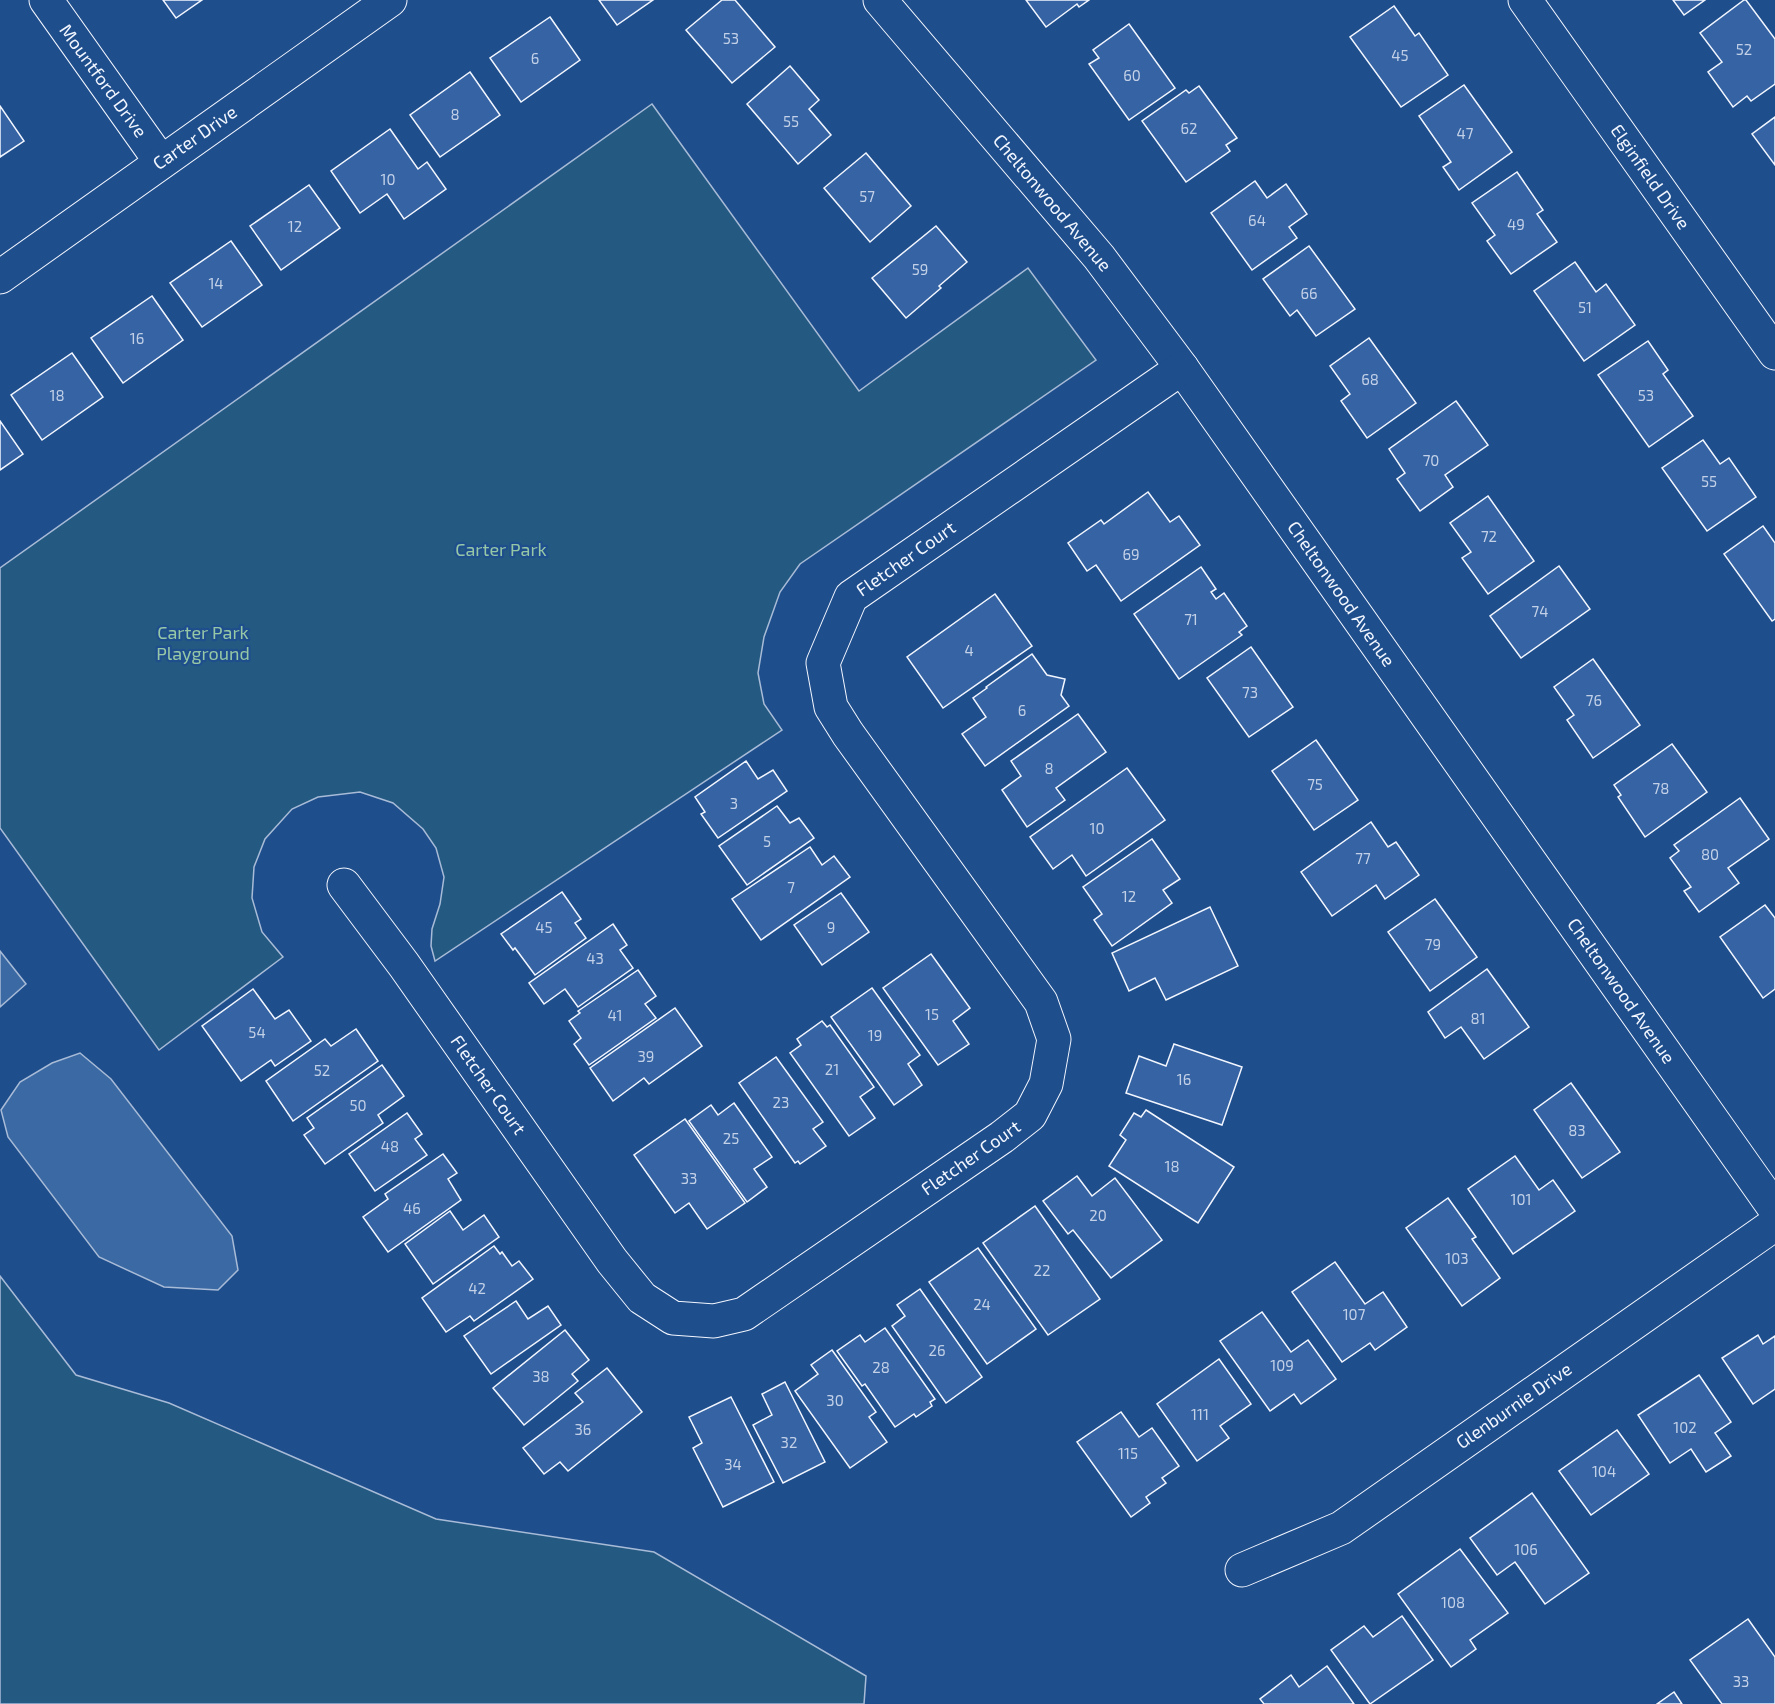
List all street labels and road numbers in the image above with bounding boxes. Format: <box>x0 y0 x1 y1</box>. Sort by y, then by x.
street label: Mountford Drive <box>55 19 152 141</box>
street label: Carter Drive <box>148 100 241 174</box>
street label: Elginfield Drive <box>1606 120 1695 233</box>
street label: Cheltonwood Avenue <box>989 129 1117 276</box>
street label: Fletcher Court <box>852 516 959 601</box>
street label: Cheltonwood Avenue <box>1283 516 1400 670</box>
street label: Cheltonwood Avenue <box>1563 913 1680 1067</box>
street label: Fletcher Court <box>446 1031 531 1138</box>
street label: Fletcher Court <box>917 1115 1024 1200</box>
street label: Glenburnie Drive <box>1451 1357 1575 1453</box>

